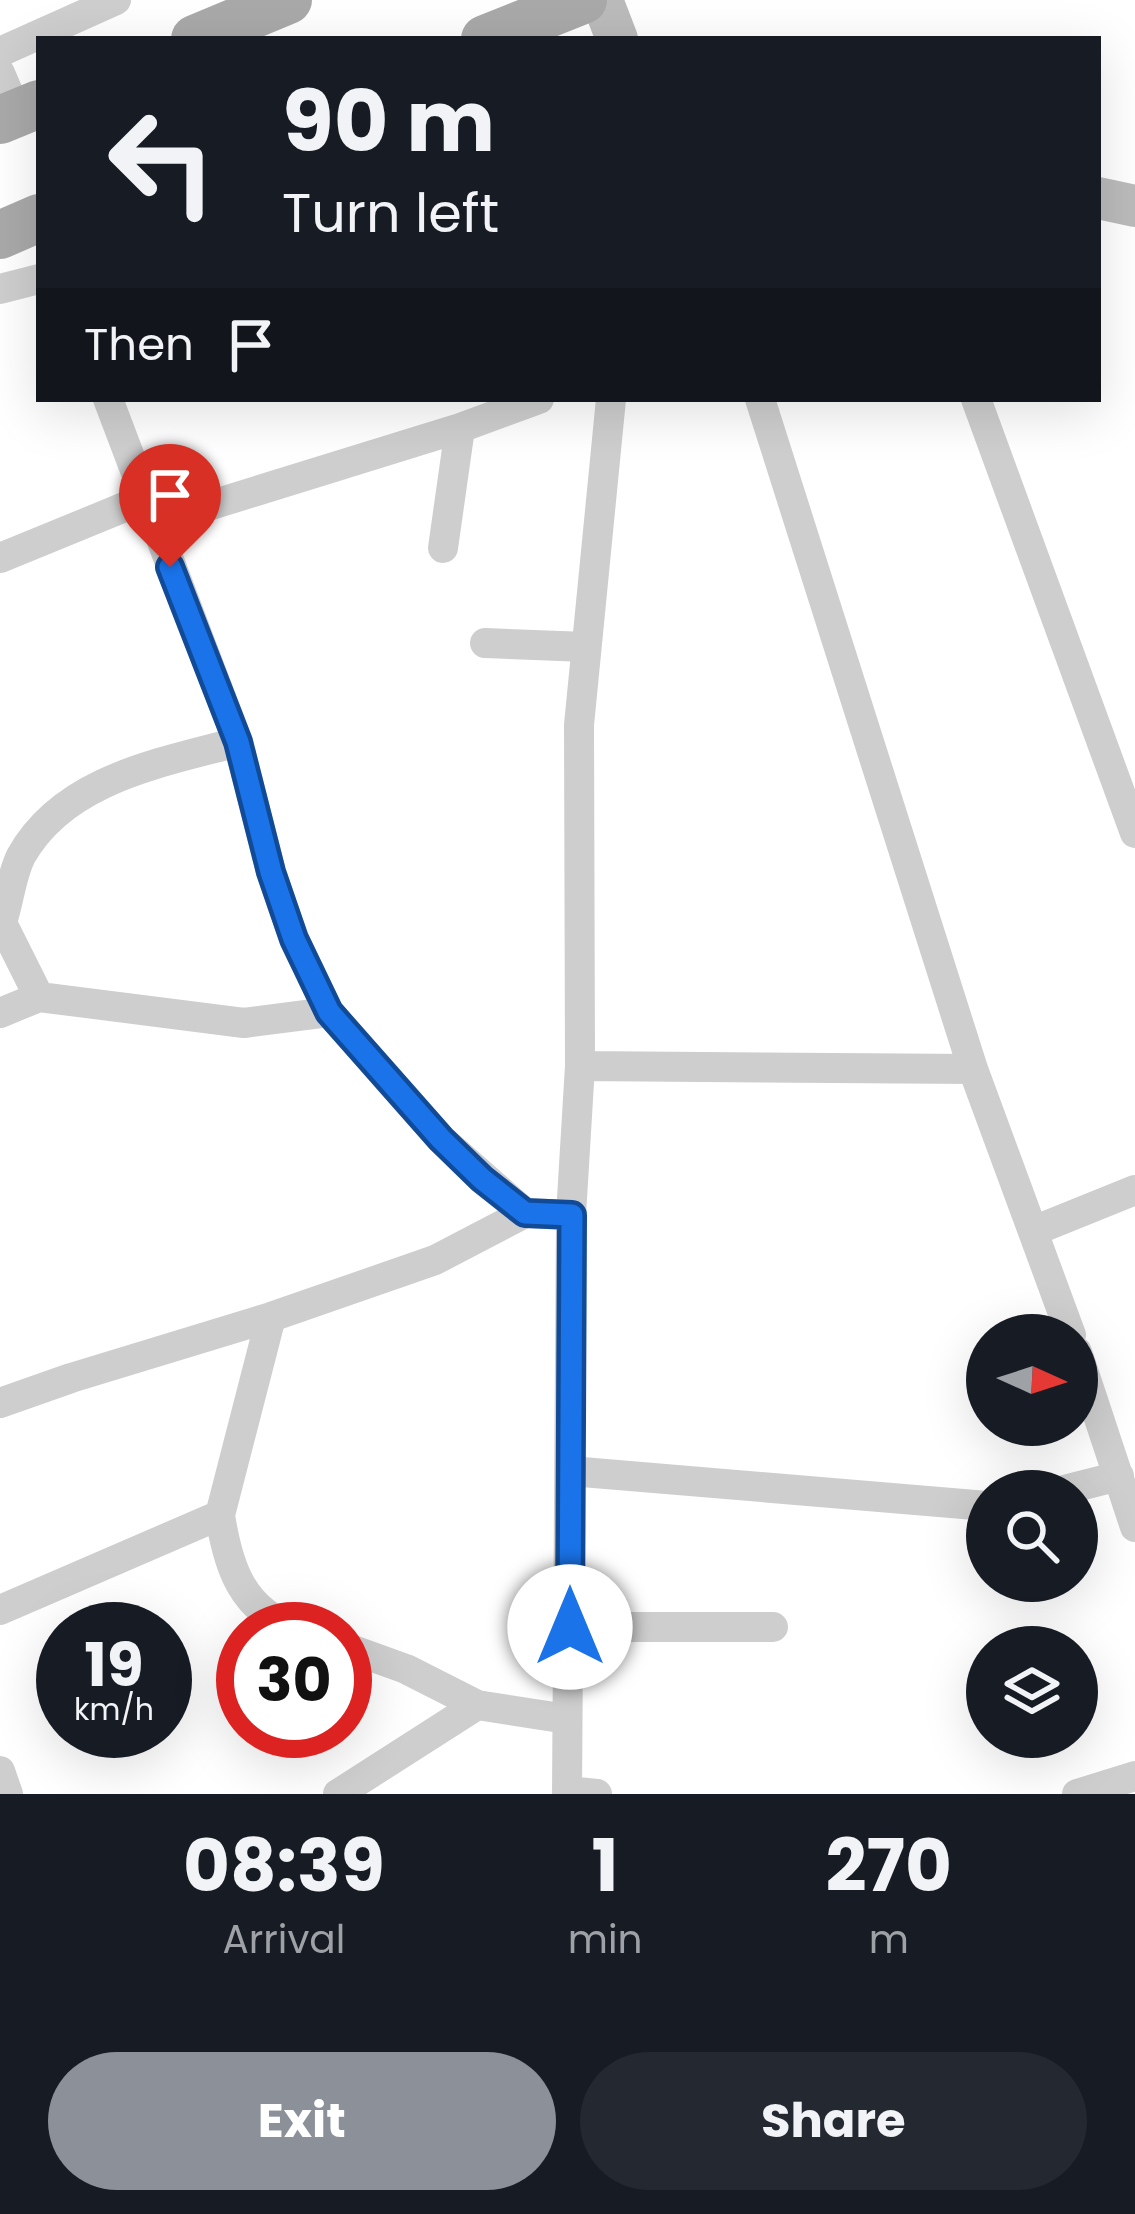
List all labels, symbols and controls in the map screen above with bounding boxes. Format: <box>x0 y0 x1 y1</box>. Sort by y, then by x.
text: 90 m <box>282 63 495 180</box>
icon: left <box>84 84 240 240</box>
text: Turn left <box>282 175 499 251</box>
icon: arrive <box>218 312 284 378</box>
text: Then <box>84 313 194 376</box>
pin <box>119 444 221 567</box>
icon: arrive <box>137 462 203 528</box>
north arrow <box>966 1314 1098 1446</box>
map controls <box>966 1314 1098 1758</box>
button: search <box>966 1470 1098 1602</box>
position arrow <box>507 1564 633 1690</box>
speed limit sign: 30 <box>216 1602 372 1758</box>
text: 19 <box>84 1623 144 1707</box>
button: layers <box>966 1626 1098 1758</box>
text: km/h <box>74 1688 154 1731</box>
text: 08:39 <box>183 1815 385 1916</box>
text: 1 <box>592 1815 619 1916</box>
text: 270 <box>825 1815 952 1916</box>
text: Arrival <box>222 1912 345 1967</box>
text: min <box>568 1912 643 1967</box>
text: m <box>869 1912 909 1967</box>
button: Exit <box>48 2052 556 2190</box>
button: Share <box>580 2052 1087 2190</box>

